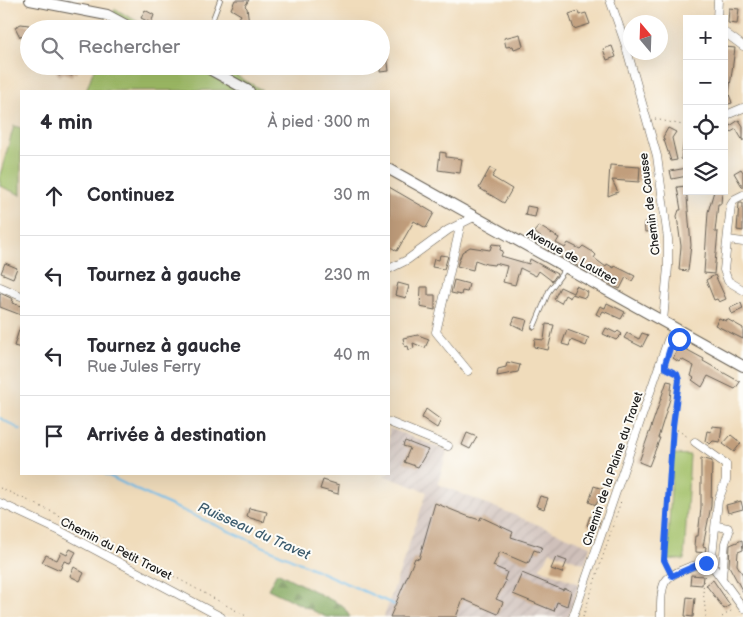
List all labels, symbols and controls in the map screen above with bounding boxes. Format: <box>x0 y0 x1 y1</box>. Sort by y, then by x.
north arrow <box>623 15 668 60</box>
map controls <box>683 15 728 195</box>
button: + <box>683 15 728 60</box>
search box <box>20 20 390 75</box>
icon: search <box>38 34 66 62</box>
text: Rechercher <box>78 36 180 59</box>
button: − <box>683 60 728 105</box>
button: locate <box>683 105 728 150</box>
text: 4 min <box>40 110 93 135</box>
text: À pied · 300 m <box>268 113 370 132</box>
button: layers <box>683 150 728 195</box>
street label: Chemin de Causse <box>636 152 664 256</box>
icon: ahead <box>40 182 68 210</box>
text: Continuez <box>87 184 174 207</box>
text: 30 m <box>333 186 370 205</box>
street label: Avenue de Lautrec <box>524 226 620 288</box>
icon: left <box>40 262 68 290</box>
text: Tournez à gauche <box>87 264 241 287</box>
text: 230 m <box>324 266 370 285</box>
route start <box>668 328 691 351</box>
text: Tournez à gauche <box>87 335 241 358</box>
icon: left <box>40 342 68 370</box>
text: 40 m <box>333 346 370 365</box>
text: Rue Jules Ferry <box>87 358 201 377</box>
street label: Chemin de la Plaine du Travet <box>580 390 647 548</box>
icon: arrive <box>40 422 68 450</box>
text: Arrivée à destination <box>87 424 266 447</box>
water label: Ruisseau du Travet <box>195 499 313 564</box>
street label: Chemin du Petit Travet <box>58 514 174 584</box>
route end <box>695 552 718 575</box>

